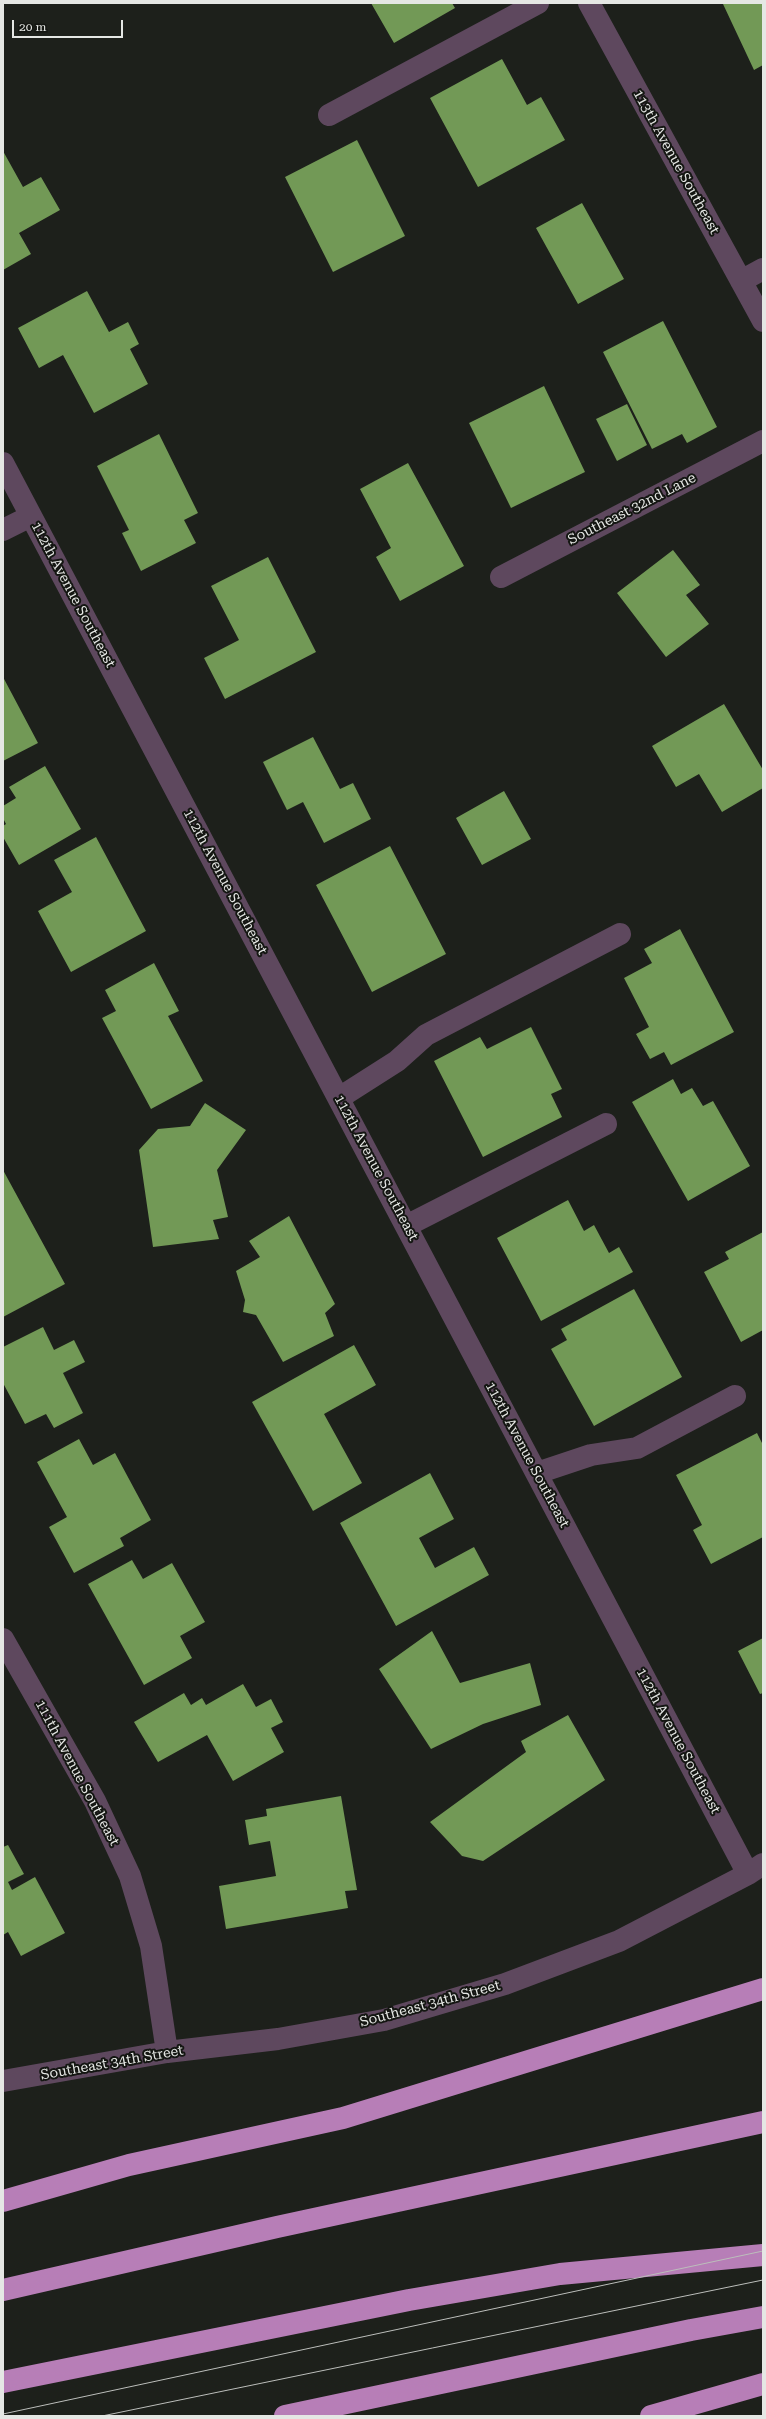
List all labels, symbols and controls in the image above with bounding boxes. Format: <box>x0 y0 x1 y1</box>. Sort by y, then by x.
scale bar <box>14 12 125 38</box>
text: 20 m <box>19 20 46 34</box>
street label: 113th Avenue Southeast <box>629 87 723 237</box>
street label: Southeast 32nd Lane <box>565 469 699 549</box>
street label: 112th Avenue Southeast <box>27 519 119 671</box>
street label: 112th Avenue Southeast <box>179 806 271 958</box>
street label: 112th Avenue Southeast <box>330 1092 422 1244</box>
street label: 112th Avenue Southeast <box>481 1379 573 1531</box>
street label: 112th Avenue Southeast <box>632 1665 724 1817</box>
street label: 111th Avenue Southeast <box>31 1697 123 1849</box>
street label: Southeast 34th Street <box>358 1977 502 2031</box>
street label: Southeast 34th Street <box>39 2042 185 2084</box>

